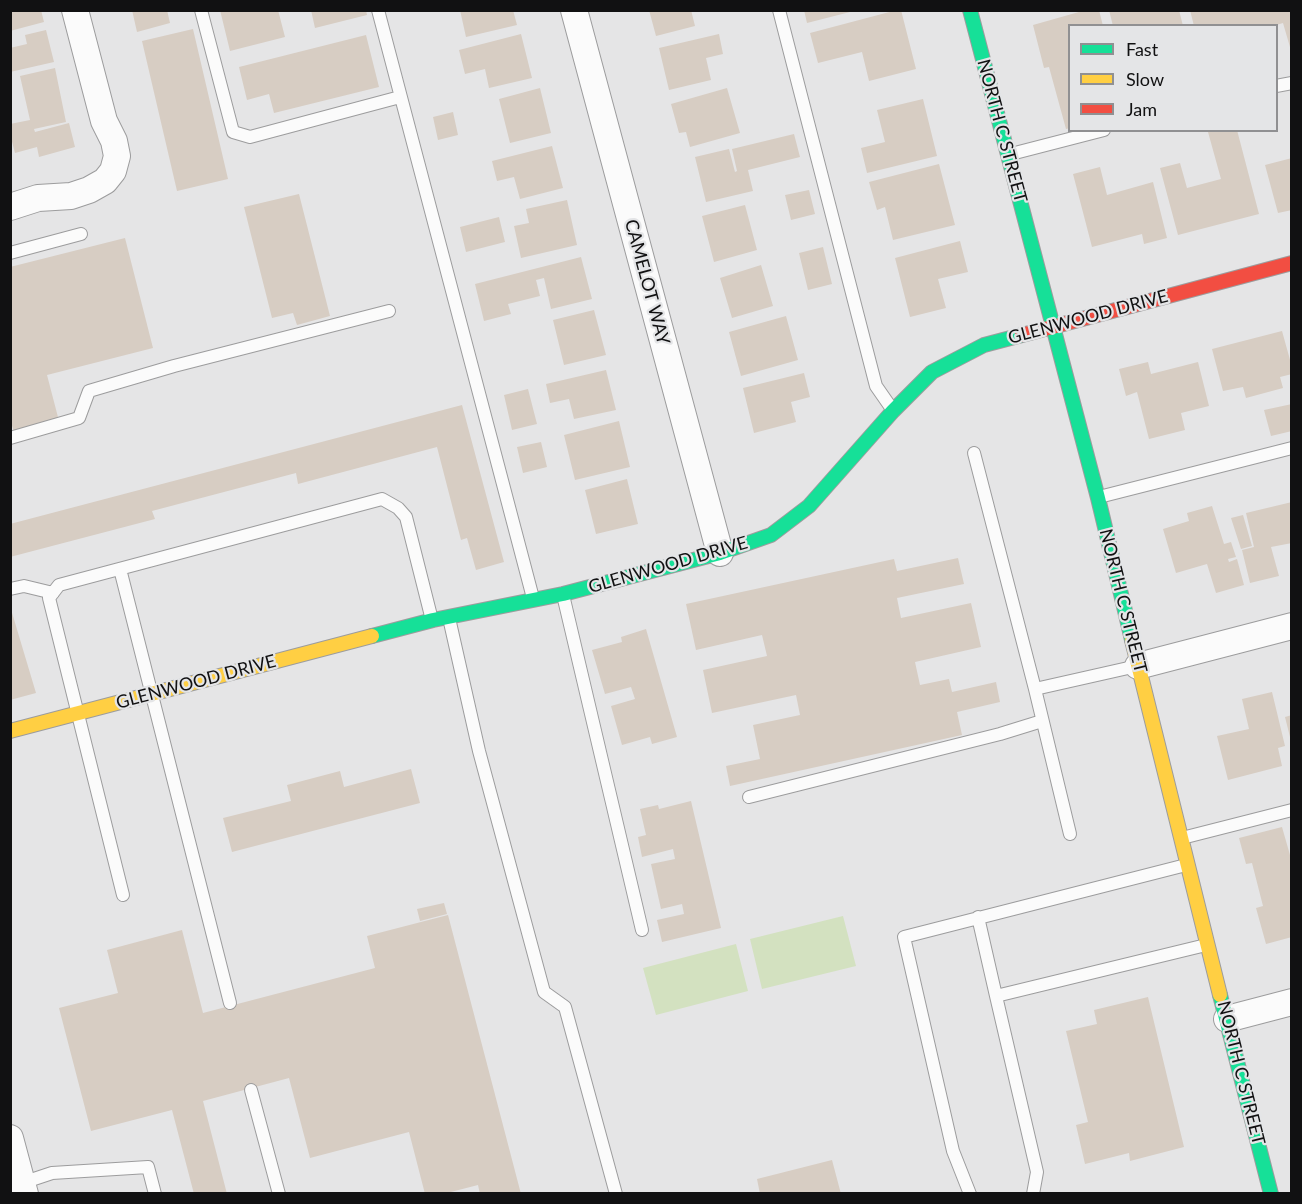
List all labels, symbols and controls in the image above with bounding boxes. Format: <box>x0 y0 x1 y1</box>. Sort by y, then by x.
legend <box>1068 24 1278 132</box>
text: Fast <box>1126 38 1158 60</box>
street label: NORTH C STREET <box>972 57 1032 205</box>
text: Slow <box>1126 68 1164 90</box>
text: Jam <box>1126 98 1157 120</box>
street label: CAMELOT WAY <box>620 217 674 347</box>
street label: GLENWOOD DRIVE <box>1006 285 1170 349</box>
street label: NORTH C STREET <box>1095 527 1151 675</box>
street label: GLENWOOD DRIVE <box>586 532 750 598</box>
street label: GLENWOOD DRIVE <box>114 650 278 714</box>
street label: NORTH C STREET <box>1213 999 1269 1147</box>

